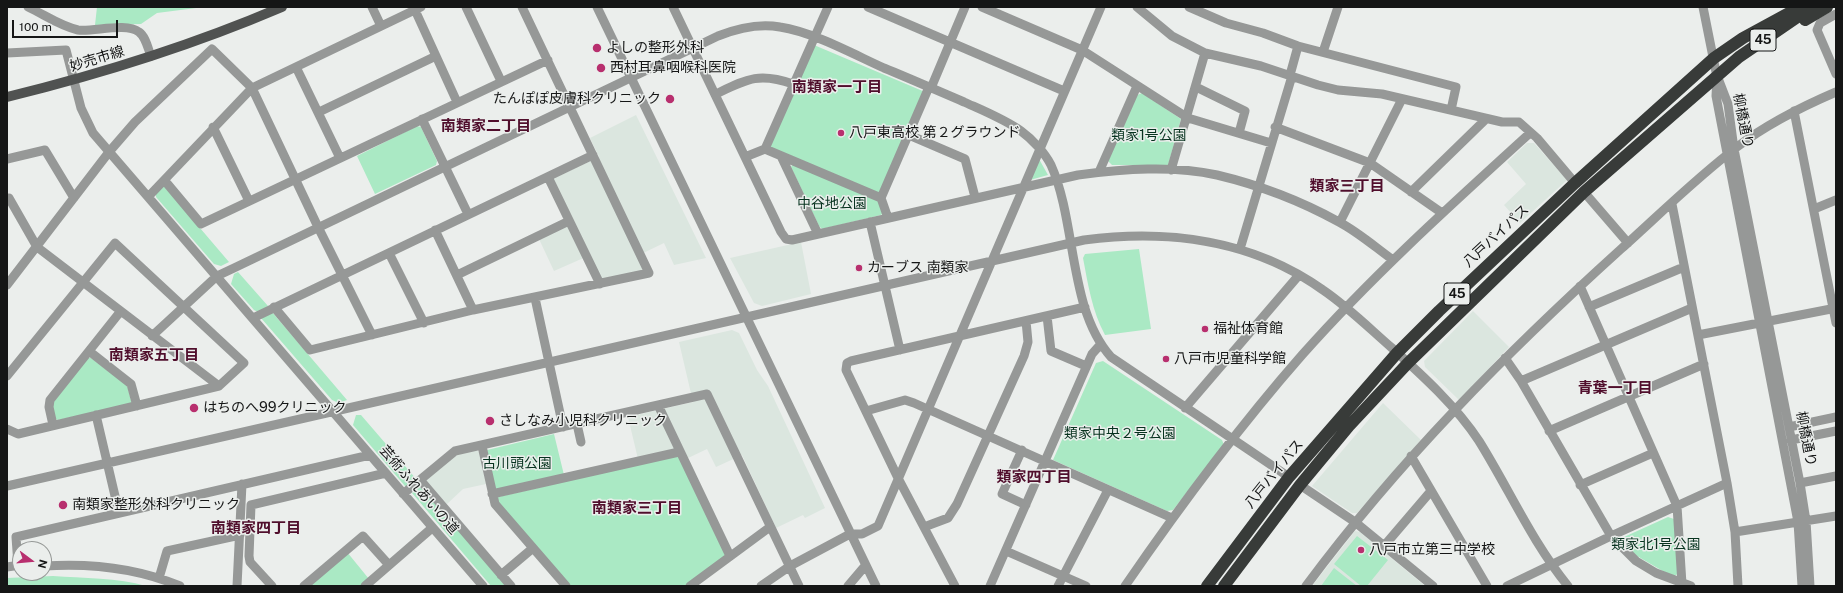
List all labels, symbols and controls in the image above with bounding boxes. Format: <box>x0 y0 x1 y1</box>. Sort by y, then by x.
scale bar <box>14 12 120 38</box>
text: 100 m <box>19 20 52 34</box>
road number: 45 <box>1750 29 1776 51</box>
place label: よしの整形外科 <box>606 40 704 56</box>
marker: よしの整形外科 <box>591 42 603 54</box>
street label: 妙売市線 <box>68 43 126 75</box>
place label: 西村耳鼻咽喉科医院 <box>610 60 736 76</box>
marker: 西村耳鼻咽喉科医院 <box>595 62 607 74</box>
district label: 南類家一丁目 <box>792 78 882 96</box>
place label: たんぽぽ皮膚科クリニック <box>493 91 661 107</box>
street label: 柳橋通り <box>1729 92 1757 150</box>
marker: たんぽぽ皮膚科クリニック <box>664 93 676 105</box>
district label: 南類家二丁目 <box>441 117 531 135</box>
place label: 八戸東高校 第２グラウンド <box>849 125 1020 141</box>
marker: 八戸東高校 第２グラウンド <box>836 128 846 138</box>
park label: 類家1号公園 <box>1111 128 1187 144</box>
district label: 類家三丁目 <box>1310 177 1384 195</box>
park label: 中谷地公園 <box>797 196 867 212</box>
street label: 八戸バイパス <box>1460 201 1532 271</box>
place label: カーブス 南類家 <box>867 260 968 276</box>
marker: カーブス 南類家 <box>854 263 864 273</box>
road number: 45 <box>1444 283 1470 305</box>
place label: 福祉体育館 <box>1213 321 1283 337</box>
marker: 福祉体育館 <box>1200 324 1210 334</box>
district label: 南類家五丁目 <box>109 346 199 364</box>
place label: 八戸市児童科学館 <box>1174 351 1286 367</box>
marker: 八戸市児童科学館 <box>1161 354 1171 364</box>
district label: 青葉一丁目 <box>1578 379 1652 397</box>
place label: はちのへ99クリニック <box>203 400 346 416</box>
marker: はちのへ99クリニック <box>188 402 200 414</box>
street label: 柳橋通り <box>1792 410 1820 468</box>
place label: さしなみ小児科クリニック <box>499 413 667 429</box>
marker: さしなみ小児科クリニック <box>484 415 496 427</box>
park label: 類家中央２号公園 <box>1064 426 1176 442</box>
street label: 八戸バイパス <box>1241 436 1307 512</box>
street label: 芸術ふれあいの道 <box>376 442 462 538</box>
park label: 古川頭公園 <box>482 456 552 472</box>
district label: 類家四丁目 <box>997 468 1071 486</box>
place label: 南類家整形外科クリニック <box>72 497 240 513</box>
marker: 南類家整形外科クリニック <box>57 499 69 511</box>
district label: 南類家三丁目 <box>592 499 682 517</box>
district label: 南類家四丁目 <box>211 519 301 537</box>
park label: 類家北1号公園 <box>1611 537 1701 553</box>
north arrow <box>12 541 52 581</box>
place label: 八戸市立第三中学校 <box>1369 542 1495 558</box>
marker: 八戸市立第三中学校 <box>1356 545 1366 555</box>
text: N <box>36 558 50 570</box>

